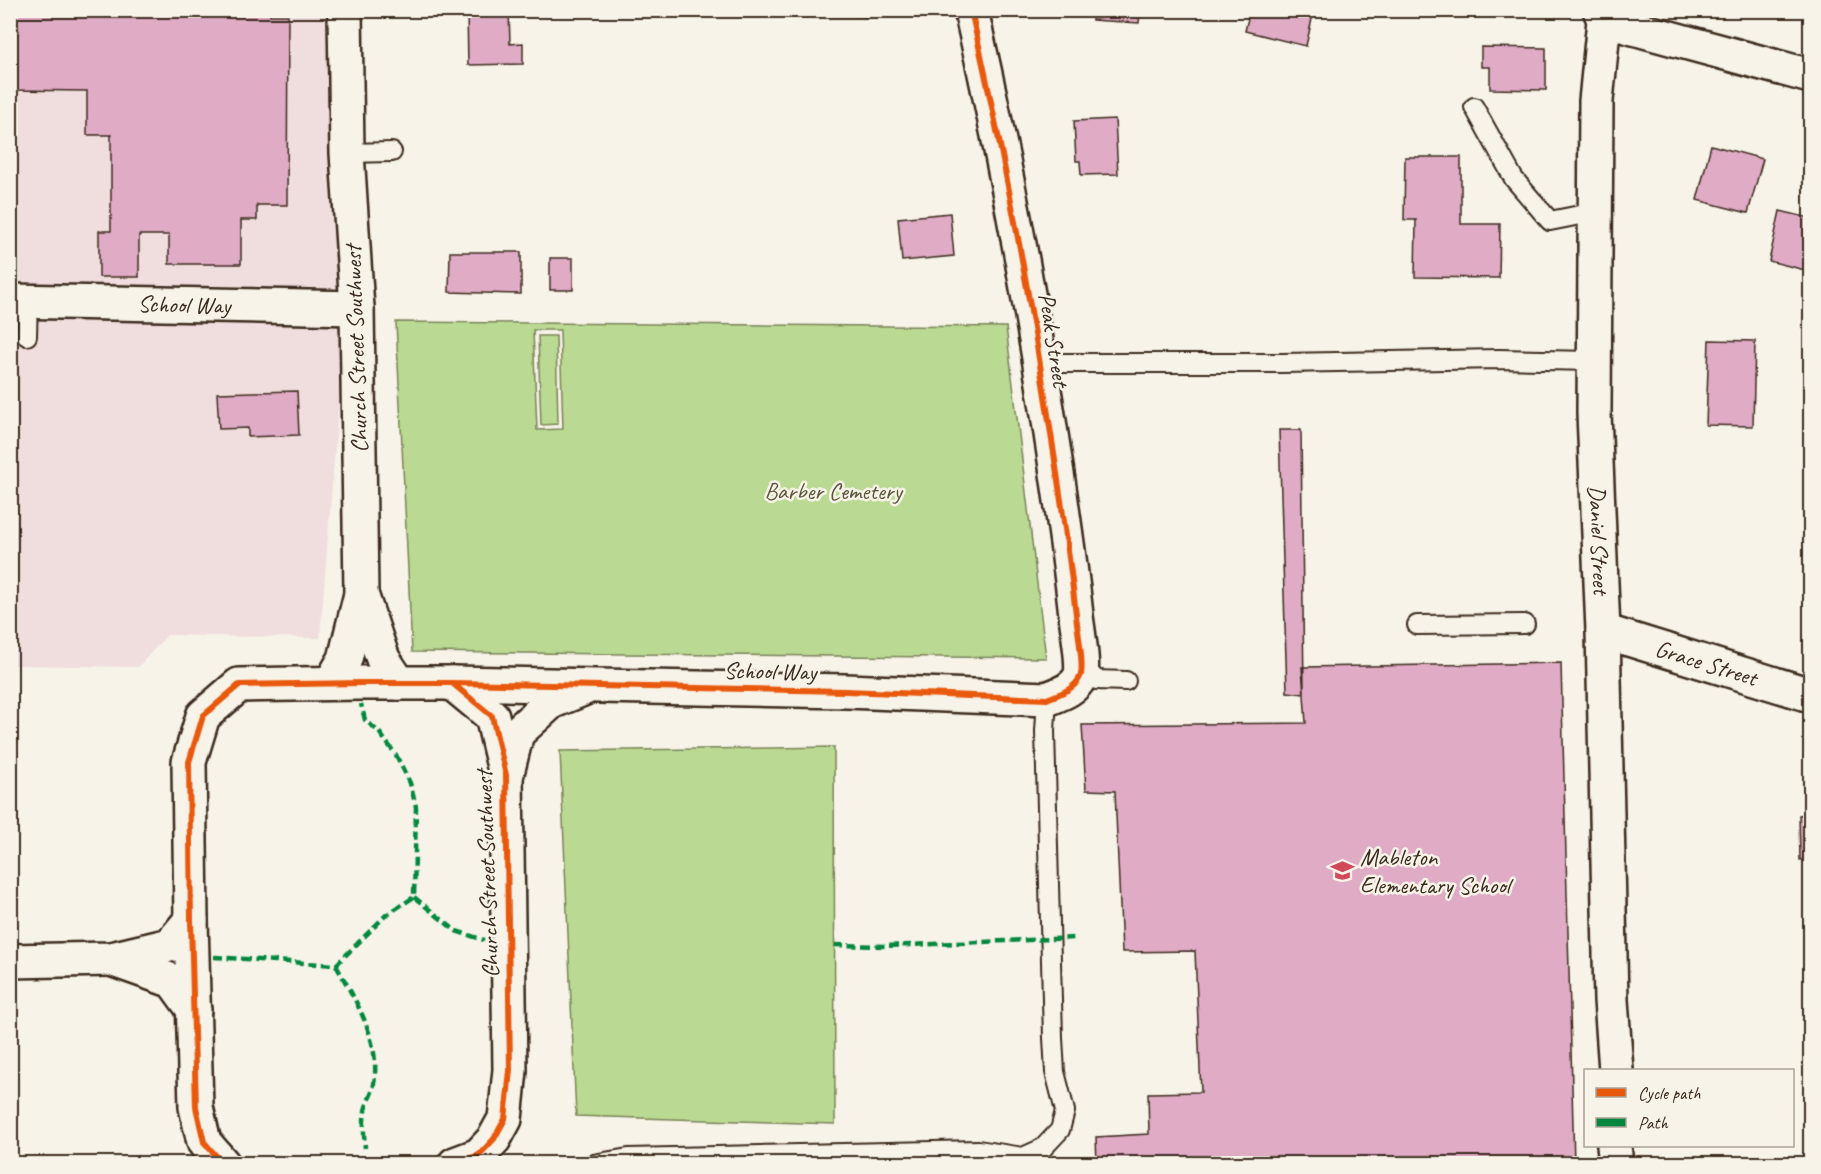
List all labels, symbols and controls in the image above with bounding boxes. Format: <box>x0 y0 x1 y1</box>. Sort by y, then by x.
street label: Church Street Southwest <box>337 242 375 453</box>
street label: School Way <box>137 289 232 320</box>
street label: Peak Street <box>1032 291 1077 391</box>
park label: Barber Cemetery <box>764 476 903 506</box>
street label: Daniel Street <box>1582 485 1617 597</box>
street label: Grace Street <box>1652 633 1763 693</box>
street label: School Way <box>723 655 818 687</box>
street label: Church Street Southwest <box>468 767 506 978</box>
place label: Mableton Elementary School <box>1360 842 1514 900</box>
school or university icon: Mableton Elementary School <box>1329 858 1355 884</box>
legend <box>1584 1069 1794 1147</box>
text: Cycle path <box>1638 1082 1701 1104</box>
text: Path <box>1638 1112 1668 1134</box>

